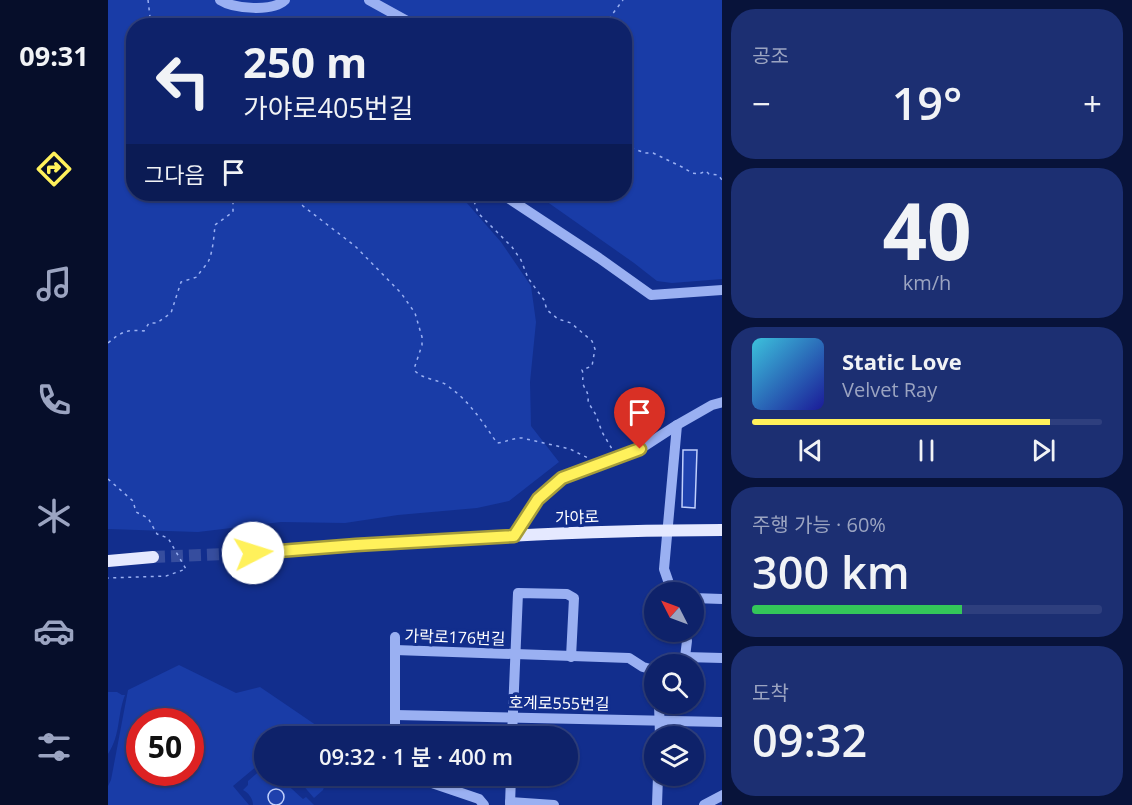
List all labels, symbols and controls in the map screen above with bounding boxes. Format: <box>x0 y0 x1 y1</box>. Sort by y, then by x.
text: 250 m <box>243 33 367 90</box>
text: 09:31 <box>19 37 89 74</box>
icon: left <box>144 42 222 120</box>
text: 공조 <box>752 42 789 69</box>
text: 19° <box>892 72 962 133</box>
text: − <box>752 81 771 126</box>
text: + <box>1083 81 1102 126</box>
text: 가야로405번길 <box>243 89 414 126</box>
icon: directions <box>33 148 75 190</box>
icon: arrive <box>217 156 250 189</box>
text: 그다음 <box>144 159 205 189</box>
text: 40 <box>882 177 972 283</box>
icon: music <box>33 263 75 305</box>
text: km/h <box>903 269 951 296</box>
text: Static Love <box>842 346 962 376</box>
text: Velvet Ray <box>842 376 937 403</box>
icon: phone <box>33 379 75 421</box>
pin <box>614 387 665 449</box>
icon: arrive <box>623 396 656 429</box>
icon: previous <box>794 434 827 467</box>
icon: pause <box>910 434 943 467</box>
icon: next <box>1027 434 1060 467</box>
icon: climate <box>33 495 75 537</box>
street label: 가야로 <box>555 505 600 529</box>
text: 주행 가능 · 60% <box>752 511 886 538</box>
position arrow <box>221 521 285 585</box>
text: 300 km <box>752 541 910 602</box>
north arrow <box>644 582 704 642</box>
map controls <box>644 582 704 786</box>
icon: car <box>33 610 75 652</box>
street label: 가락로176번길 <box>404 624 506 650</box>
button: search <box>644 654 704 714</box>
text: 도착 <box>752 679 789 706</box>
street label: 호계로555번길 <box>508 691 610 715</box>
speed limit sign: 50 <box>126 708 204 786</box>
text: 09:32 <box>752 709 867 770</box>
icon: filters <box>33 726 75 768</box>
button: layers <box>644 726 704 786</box>
text: 09:32 · 1 분 · 400 m <box>319 741 513 771</box>

